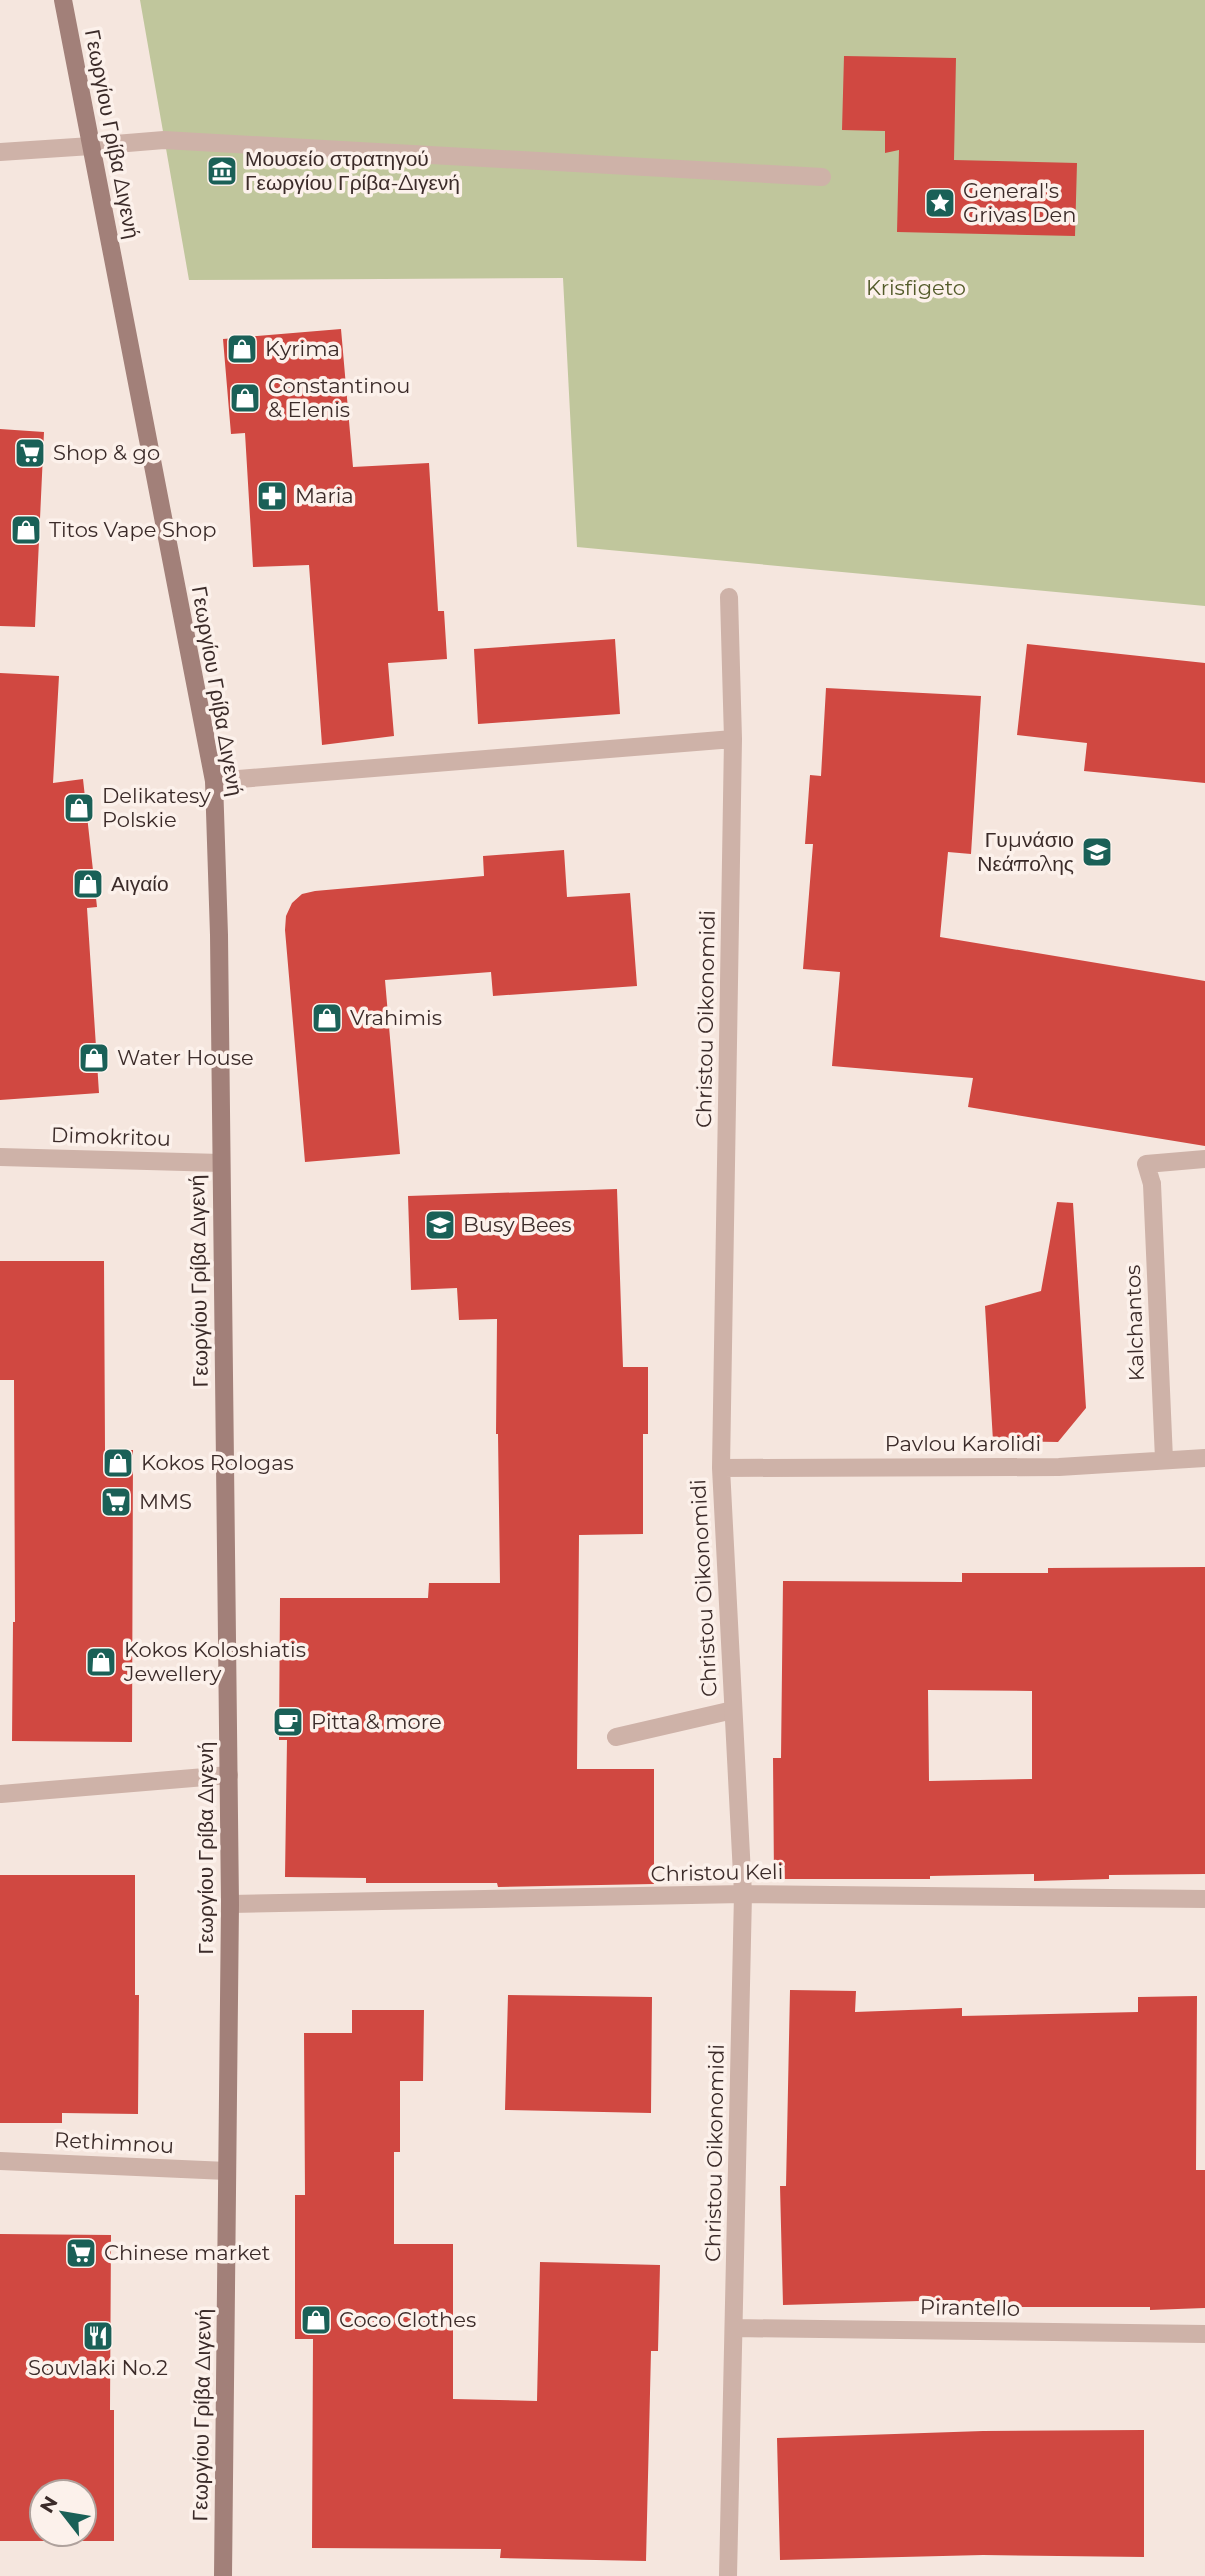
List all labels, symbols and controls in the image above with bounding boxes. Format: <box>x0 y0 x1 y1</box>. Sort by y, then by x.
street label: Γεωργίου Γρίβα Διγενή <box>80 27 145 241</box>
place label: Μουσείο στρατηγού Γεωργίου Γρίβα-Διγενή <box>245 146 460 195</box>
museum icon: Μουσείο στρατηγού Γεωργίου Γρίβα-Διγενή <box>205 154 239 188</box>
place label: General's Grivas Den <box>963 178 1076 227</box>
place icon: General's Grivas Den <box>923 186 957 220</box>
park label: Krisfigeto <box>866 275 966 300</box>
shop icon: Kyrima <box>225 332 259 366</box>
place label: Kyrima <box>265 336 340 361</box>
place label: Constantinou & Elenis <box>268 373 410 422</box>
shop icon: Constantinou & Elenis <box>228 381 262 415</box>
supermarket icon: Shop & go <box>13 436 47 470</box>
place label: Shop & go <box>53 440 160 465</box>
pharmacy icon: Maria <box>255 479 289 513</box>
place label: Maria <box>295 483 354 508</box>
shop icon: Titos Vape Shop <box>9 513 43 547</box>
place label: Titos Vape Shop <box>49 517 216 542</box>
street label: Γεωργίου Γρίβα Διγενή <box>187 584 248 798</box>
place label: Delikatesy Polskie <box>102 783 211 832</box>
shop icon: Delikatesy Polskie <box>62 791 96 825</box>
place label: Γυμνάσιο Νεάπολης <box>977 827 1074 876</box>
school or university icon: Γυμνάσιο Νεάπολης <box>1080 835 1114 869</box>
shop icon: Αιγαίο <box>71 867 105 901</box>
place label: Αιγαίο <box>111 871 169 896</box>
street label: Christou Oikonomidi <box>691 910 720 1128</box>
shop icon: Vrahimis <box>310 1001 344 1035</box>
place label: Vrahimis <box>350 1005 442 1030</box>
shop icon: Water House <box>77 1041 111 1075</box>
place label: Water House <box>117 1045 254 1070</box>
street label: Dimokritou <box>51 1122 171 1151</box>
street label: Γεωργίου Γρίβα Διγενή <box>184 1174 213 1388</box>
school or university icon: Busy Bees <box>423 1208 457 1242</box>
place label: Busy Bees <box>463 1212 572 1237</box>
street label: Kalchantos <box>1120 1264 1149 1382</box>
street label: Pavlou Karolidi <box>885 1431 1041 1456</box>
shop icon: Kokos Rologas <box>101 1446 135 1480</box>
place label: Kokos Rologas <box>141 1450 294 1475</box>
street label: Christou Oikonomidi <box>685 1479 722 1697</box>
supermarket icon: MMS <box>99 1485 133 1519</box>
place label: MMS <box>139 1489 192 1514</box>
place label: Kokos Koloshiatis Jewellery <box>123 1637 306 1686</box>
shop icon: Kokos Koloshiatis Jewellery <box>84 1645 118 1679</box>
cafe icon: Pitta & more <box>271 1705 305 1739</box>
place label: Pitta & more <box>311 1709 442 1734</box>
street label: Γεωργίου Γρίβα Διγενή <box>193 1742 218 1954</box>
street label: Christou Keli <box>650 1859 783 1886</box>
street label: Christou Oikonomidi <box>700 2044 729 2262</box>
street label: Rethimnou <box>53 2127 175 2158</box>
supermarket icon: Chinese market <box>64 2236 98 2270</box>
place label: Chinese market <box>104 2240 270 2265</box>
street label: Pirantello <box>920 2294 1020 2321</box>
shop icon: Coco Clothes <box>299 2303 333 2337</box>
place label: Coco Clothes <box>339 2307 476 2332</box>
street label: Γεωργίου Γρίβα Διγενή <box>187 2308 216 2522</box>
restaurant icon: Souvlaki No.2 <box>81 2319 115 2353</box>
place label: Souvlaki No.2 <box>28 2355 168 2380</box>
north arrow <box>28 2478 98 2548</box>
text: N <box>35 2492 63 2517</box>

